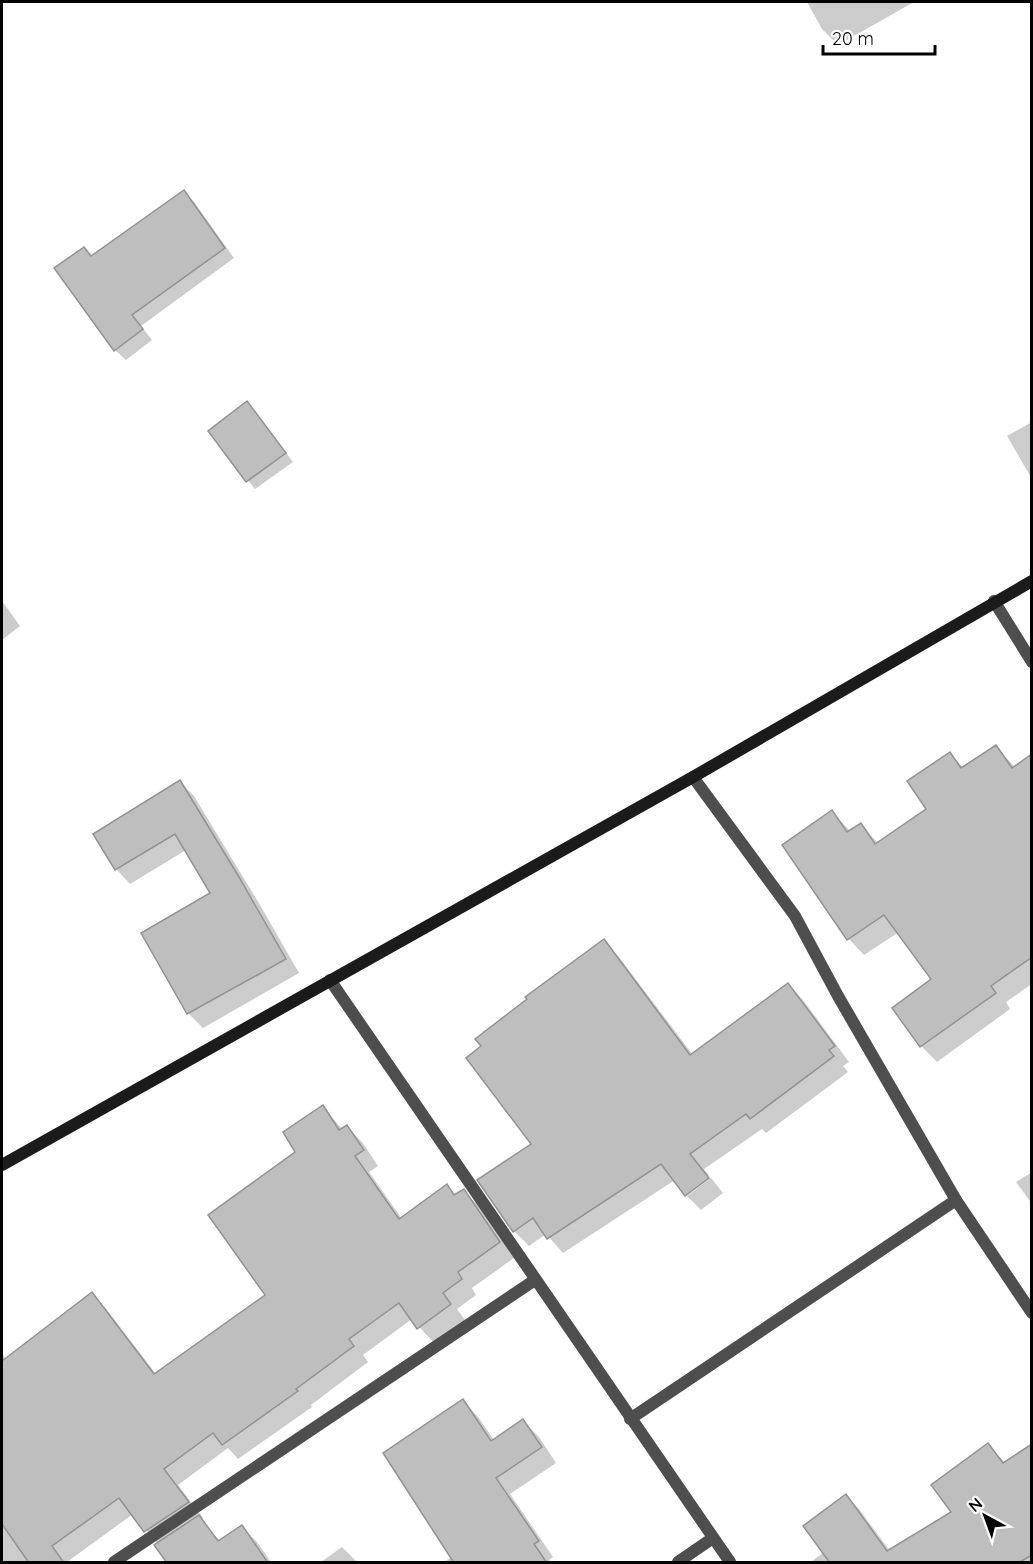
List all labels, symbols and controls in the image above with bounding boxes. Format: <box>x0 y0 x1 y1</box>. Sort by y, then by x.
scale bar <box>823 18 936 56</box>
text: 20 m <box>832 27 874 50</box>
north arrow <box>955 1486 1015 1546</box>
text: N <box>964 1493 986 1516</box>

